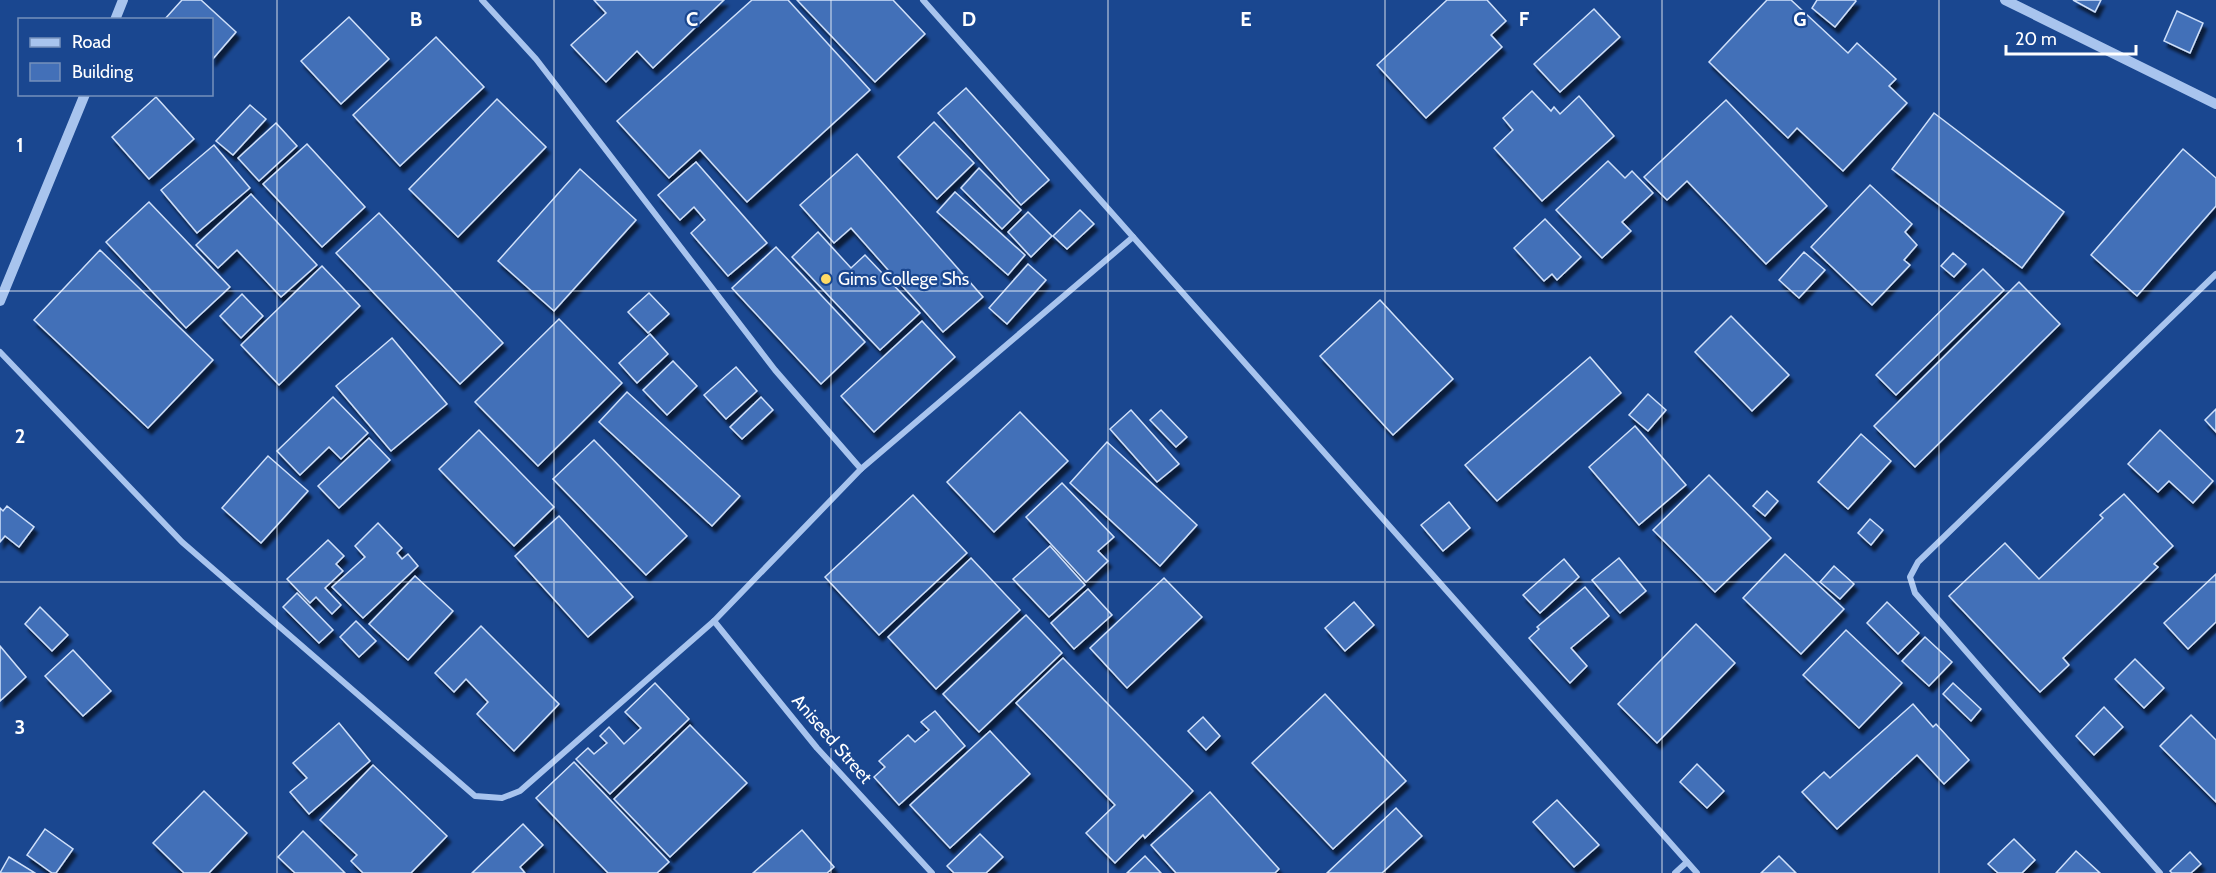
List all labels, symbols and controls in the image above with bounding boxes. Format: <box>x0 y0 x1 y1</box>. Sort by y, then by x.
text: B <box>410 7 422 31</box>
text: C <box>686 7 698 31</box>
text: D <box>962 7 976 31</box>
text: E <box>1240 7 1252 31</box>
text: F <box>1519 7 1530 31</box>
text: G <box>1793 7 1807 31</box>
legend <box>18 18 213 96</box>
scale bar <box>2006 18 2136 56</box>
text: 20 m <box>2015 28 2057 50</box>
text: Road <box>72 31 111 53</box>
text: Building <box>72 61 134 83</box>
text: 1 <box>16 133 24 157</box>
place label: Gims College Shs <box>838 268 969 290</box>
marker: Gims College Shs <box>819 272 833 286</box>
text: 2 <box>15 424 25 448</box>
street label: Aniseed Street <box>787 690 877 788</box>
text: 3 <box>15 715 25 739</box>

